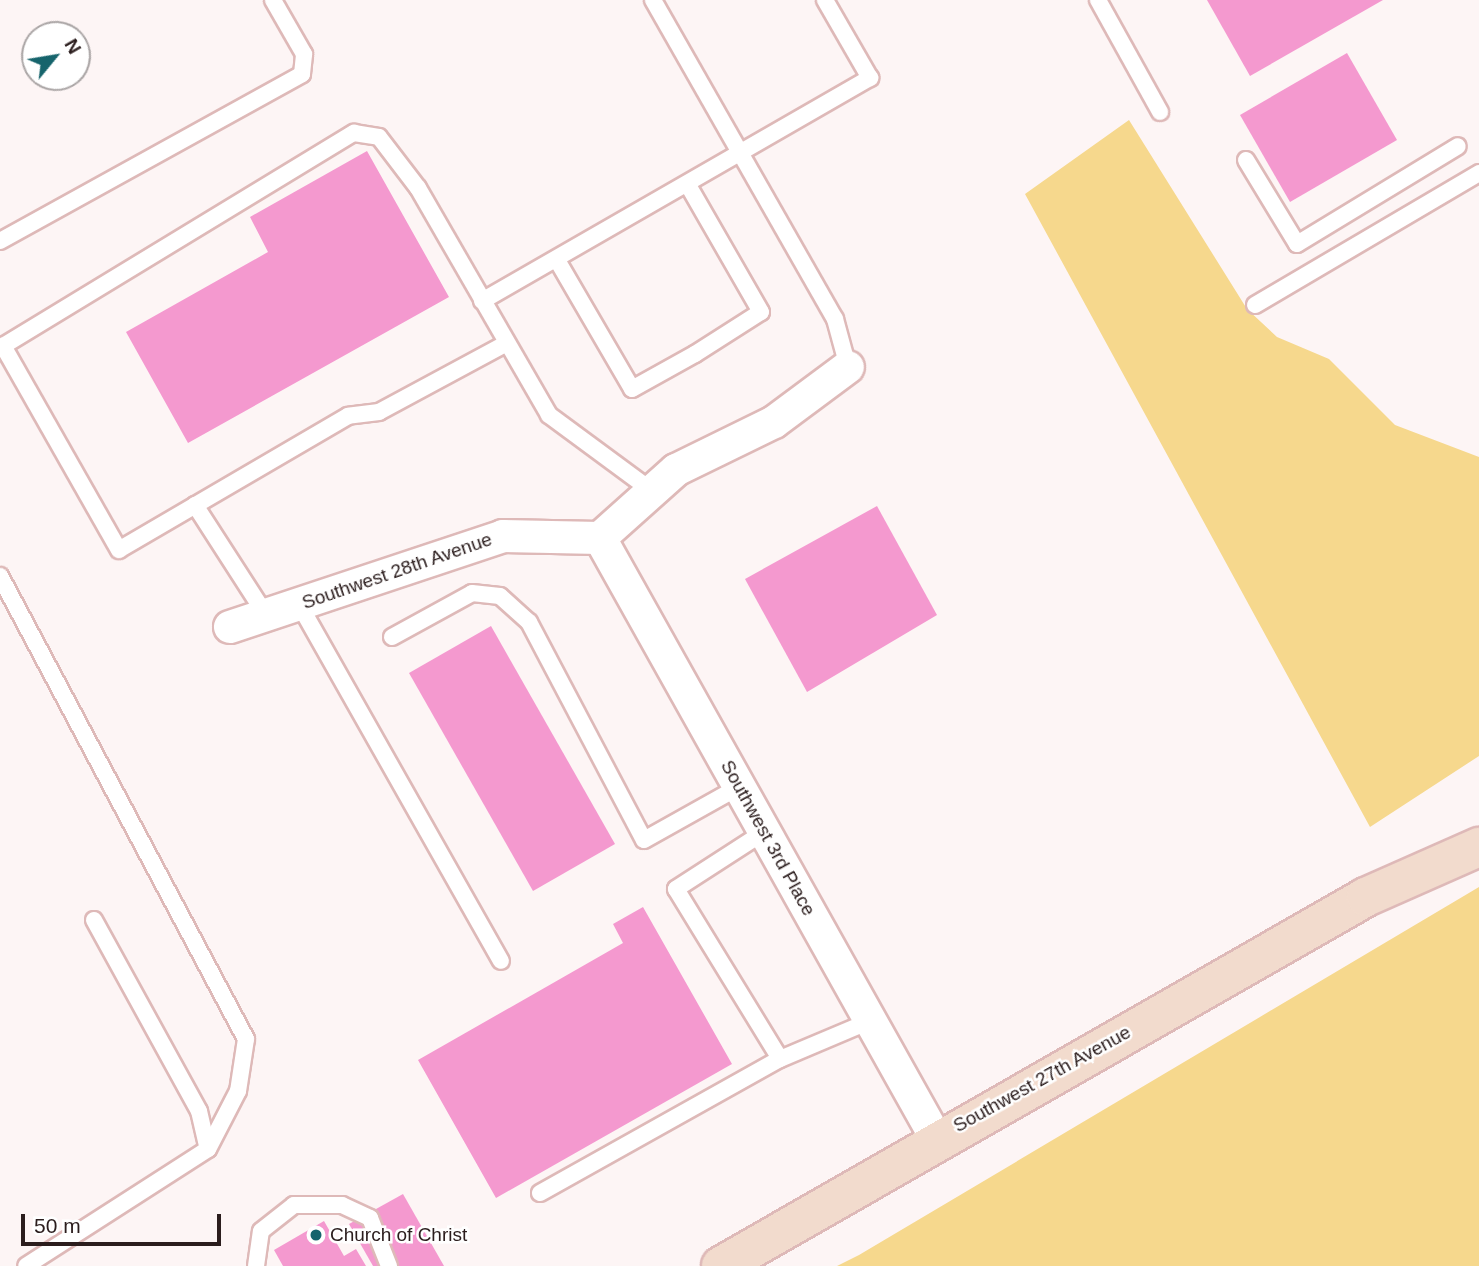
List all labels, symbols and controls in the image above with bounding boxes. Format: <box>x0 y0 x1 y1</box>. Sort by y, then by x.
north arrow <box>21 21 91 91</box>
text: N <box>60 35 85 57</box>
street label: Southwest 28th Avenue <box>299 528 495 614</box>
street label: Southwest 3rd Place <box>716 756 820 920</box>
street label: Southwest 27th Avenue <box>949 1020 1135 1138</box>
scale bar <box>24 1200 224 1244</box>
text: 50 m <box>34 1214 81 1237</box>
place label: Church of Christ <box>330 1224 467 1246</box>
marker: Church of Christ <box>308 1227 324 1243</box>

